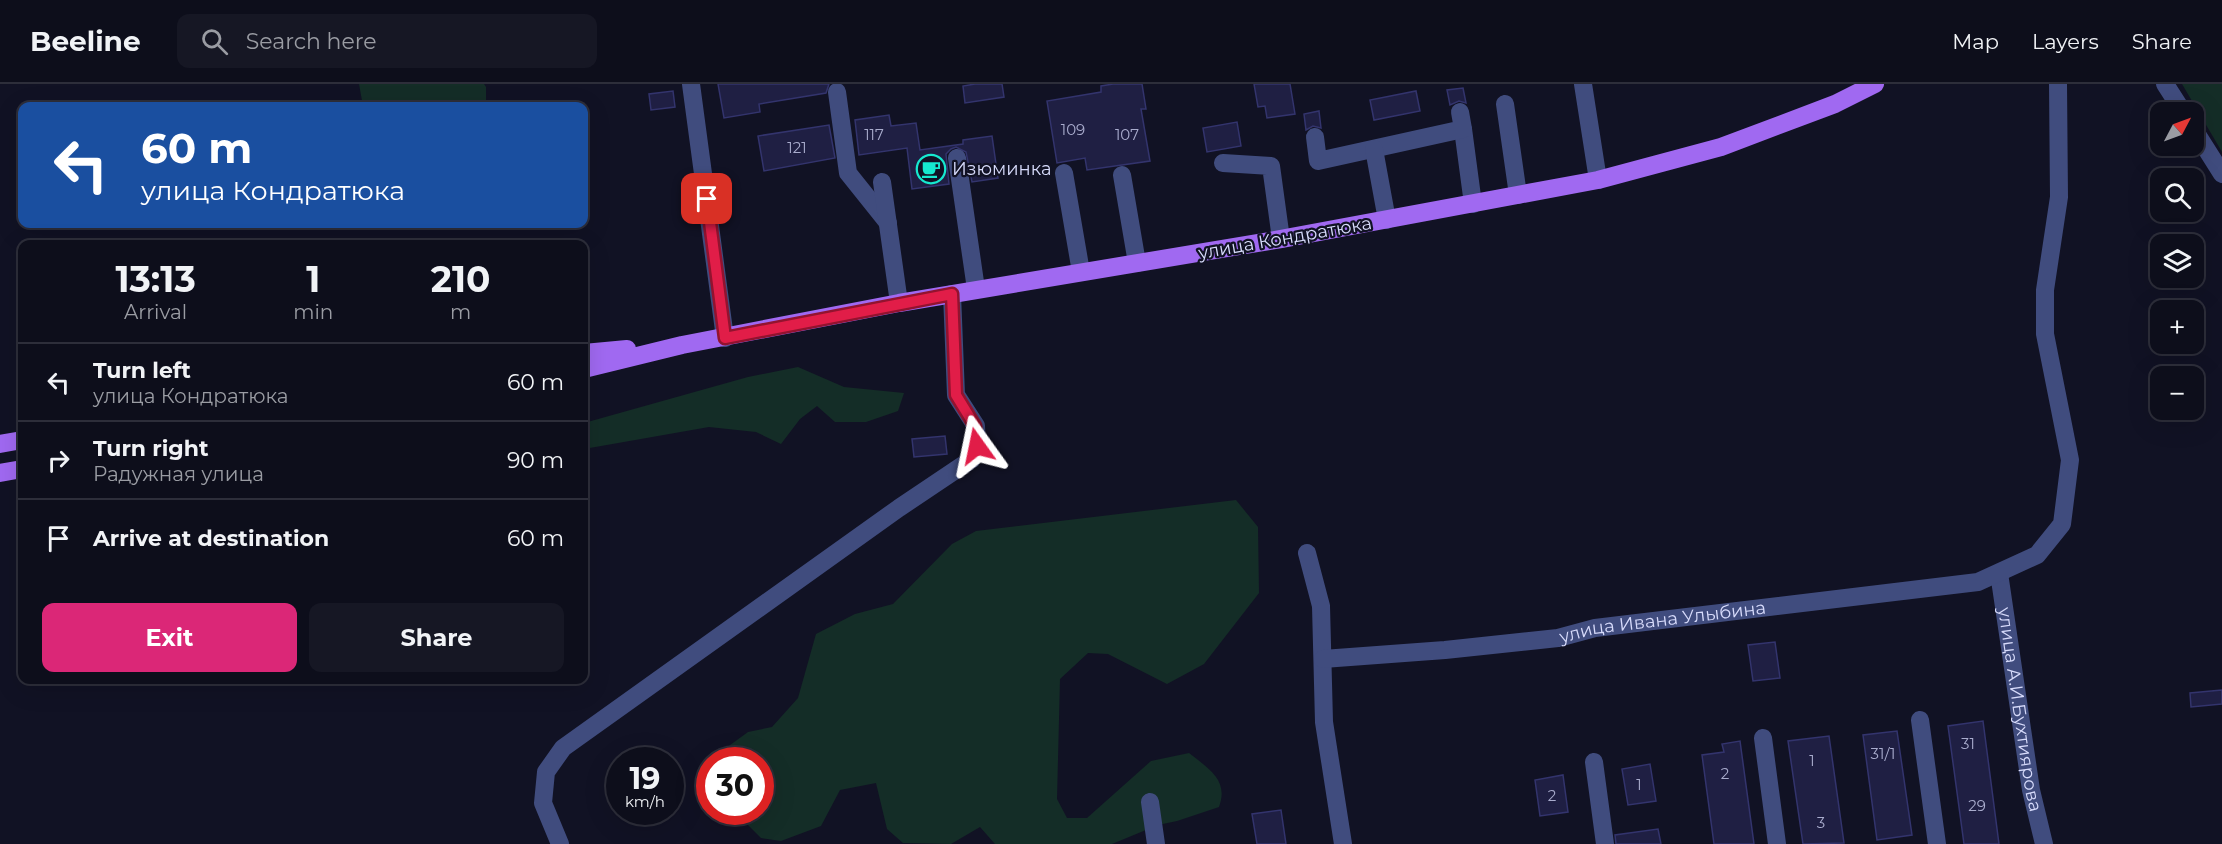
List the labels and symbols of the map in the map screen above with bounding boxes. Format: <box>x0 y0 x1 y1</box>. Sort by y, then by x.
north arrow <box>2150 102 2204 156</box>
house number: 109 <box>1061 120 1085 139</box>
house number: 117 <box>864 125 884 144</box>
house number: 107 <box>1115 125 1139 144</box>
house number: 121 <box>787 138 807 157</box>
cafe icon: Изюминка <box>915 153 947 185</box>
place label: Изюминка <box>952 158 1052 180</box>
pin <box>681 173 732 224</box>
street label: улица Кондратюка <box>1195 212 1374 264</box>
position arrow <box>945 414 1009 478</box>
street label: улица Ивана Улыбина <box>1556 597 1767 648</box>
street label: улица А.И.Бухтиярова <box>1993 605 2047 814</box>
house number: 31 <box>1961 734 1975 753</box>
house number: 31/1 <box>1871 744 1895 763</box>
speed limit sign: 30 <box>696 747 774 825</box>
house number: 1 <box>1809 751 1815 770</box>
house number: 2 <box>1721 764 1729 783</box>
house number: 1 <box>1636 775 1642 794</box>
house number: 2 <box>1548 786 1556 805</box>
house number: 29 <box>1968 796 1986 815</box>
house number: 3 <box>1817 813 1825 832</box>

